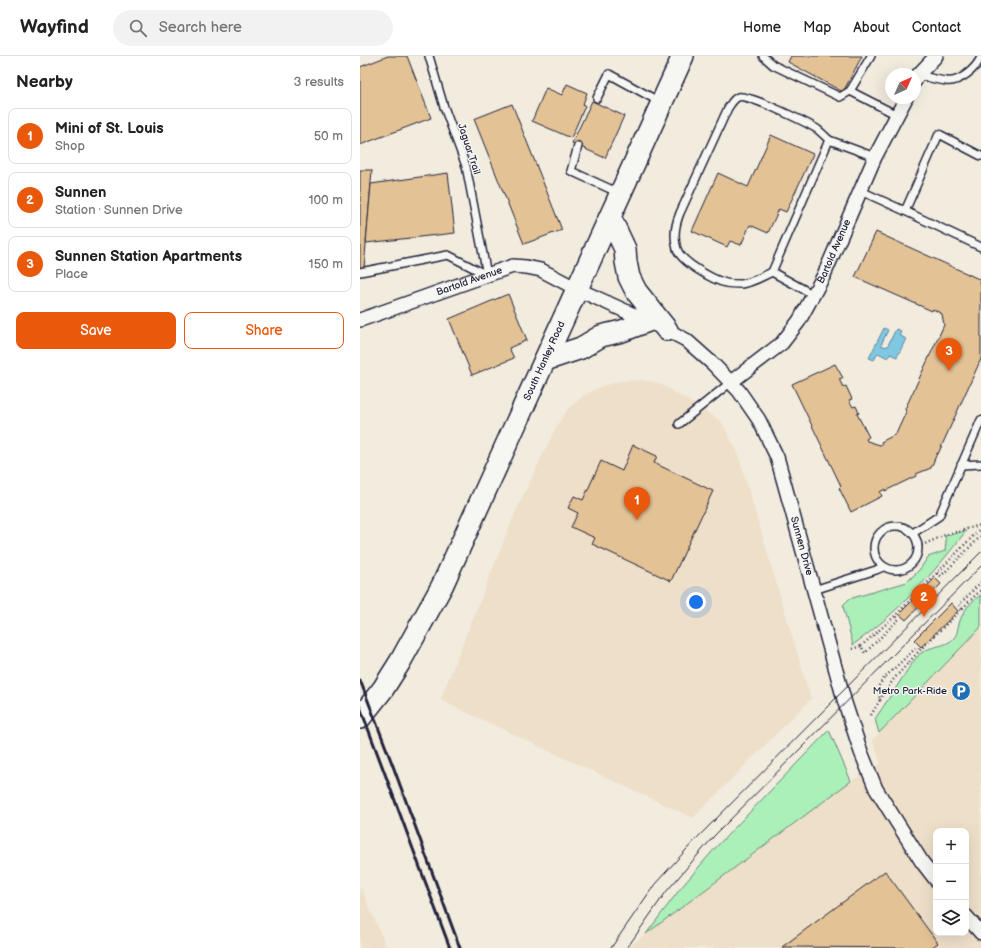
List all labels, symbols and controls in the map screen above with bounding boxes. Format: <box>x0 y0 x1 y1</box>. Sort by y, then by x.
search box <box>113 10 393 46</box>
text: Wayfind <box>20 16 89 39</box>
icon: search <box>127 17 149 39</box>
text: Search here <box>159 18 242 37</box>
text: Home <box>743 19 781 36</box>
text: Map <box>803 19 831 36</box>
text: About <box>853 19 890 36</box>
text: Contact <box>912 19 961 36</box>
north arrow <box>885 68 921 104</box>
text: Nearby <box>16 72 73 92</box>
text: 3 results <box>293 74 344 90</box>
text: Mini of St. Louis <box>55 119 164 138</box>
street label: Jaguar Trail <box>455 122 483 176</box>
text: 1 <box>27 128 33 144</box>
text: 50 m <box>314 128 343 144</box>
text: Shop <box>55 138 85 154</box>
text: Sunnen <box>55 183 106 202</box>
text: 2 <box>26 192 34 208</box>
text: 100 m <box>308 192 343 208</box>
text: Station · Sunnen Drive <box>55 202 183 218</box>
street label: Bartold Avenue <box>815 217 853 286</box>
text: Sunnen Station Apartments <box>55 247 242 266</box>
text: 3 <box>26 256 34 272</box>
text: 150 m <box>309 256 343 272</box>
street label: Bartold Avenue <box>435 264 504 298</box>
text: Place <box>55 266 88 282</box>
button: Save <box>16 312 176 349</box>
button: Share <box>184 312 344 349</box>
street label: South Hanley Road <box>521 319 568 403</box>
pin: 3 <box>936 338 962 371</box>
pin: 1 <box>624 487 650 520</box>
street label: Sunnen Drive <box>788 515 816 577</box>
pin: 2 <box>911 584 937 617</box>
your location <box>686 592 706 612</box>
parking icon: Metro Park-Ride <box>950 680 972 702</box>
place label: Metro Park-Ride <box>873 685 947 697</box>
map controls <box>933 828 969 936</box>
button: + <box>933 828 969 864</box>
button: − <box>933 864 969 900</box>
button: layers <box>933 900 969 936</box>

